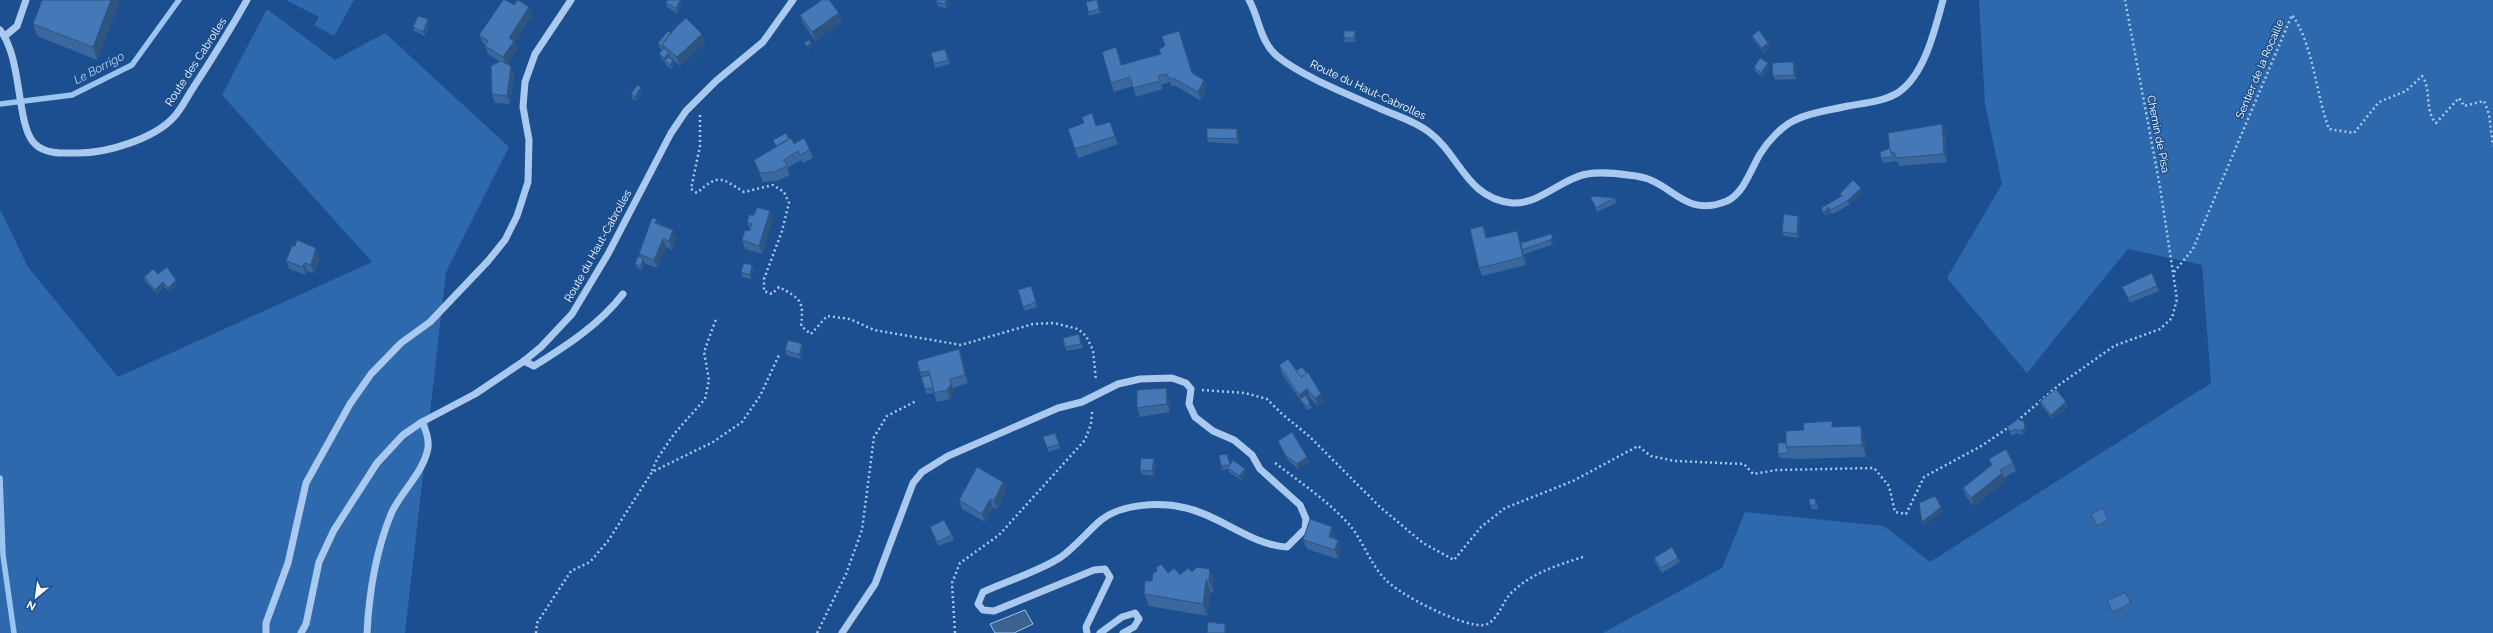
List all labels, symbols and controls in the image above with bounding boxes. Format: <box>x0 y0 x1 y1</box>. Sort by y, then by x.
street label: Route des Cabrolles <box>163 15 229 109</box>
street label: Sentier de la Rocaille <box>2233 17 2287 121</box>
water label: Le Borrigo <box>71 49 127 87</box>
street label: Route du Haut-Cabrolles <box>1308 57 1428 123</box>
street label: Chemin de Pisa <box>2144 94 2172 174</box>
street label: Route du Haut-Cabrolles <box>562 188 634 304</box>
north arrow <box>16 577 56 617</box>
text: N <box>25 598 38 613</box>

